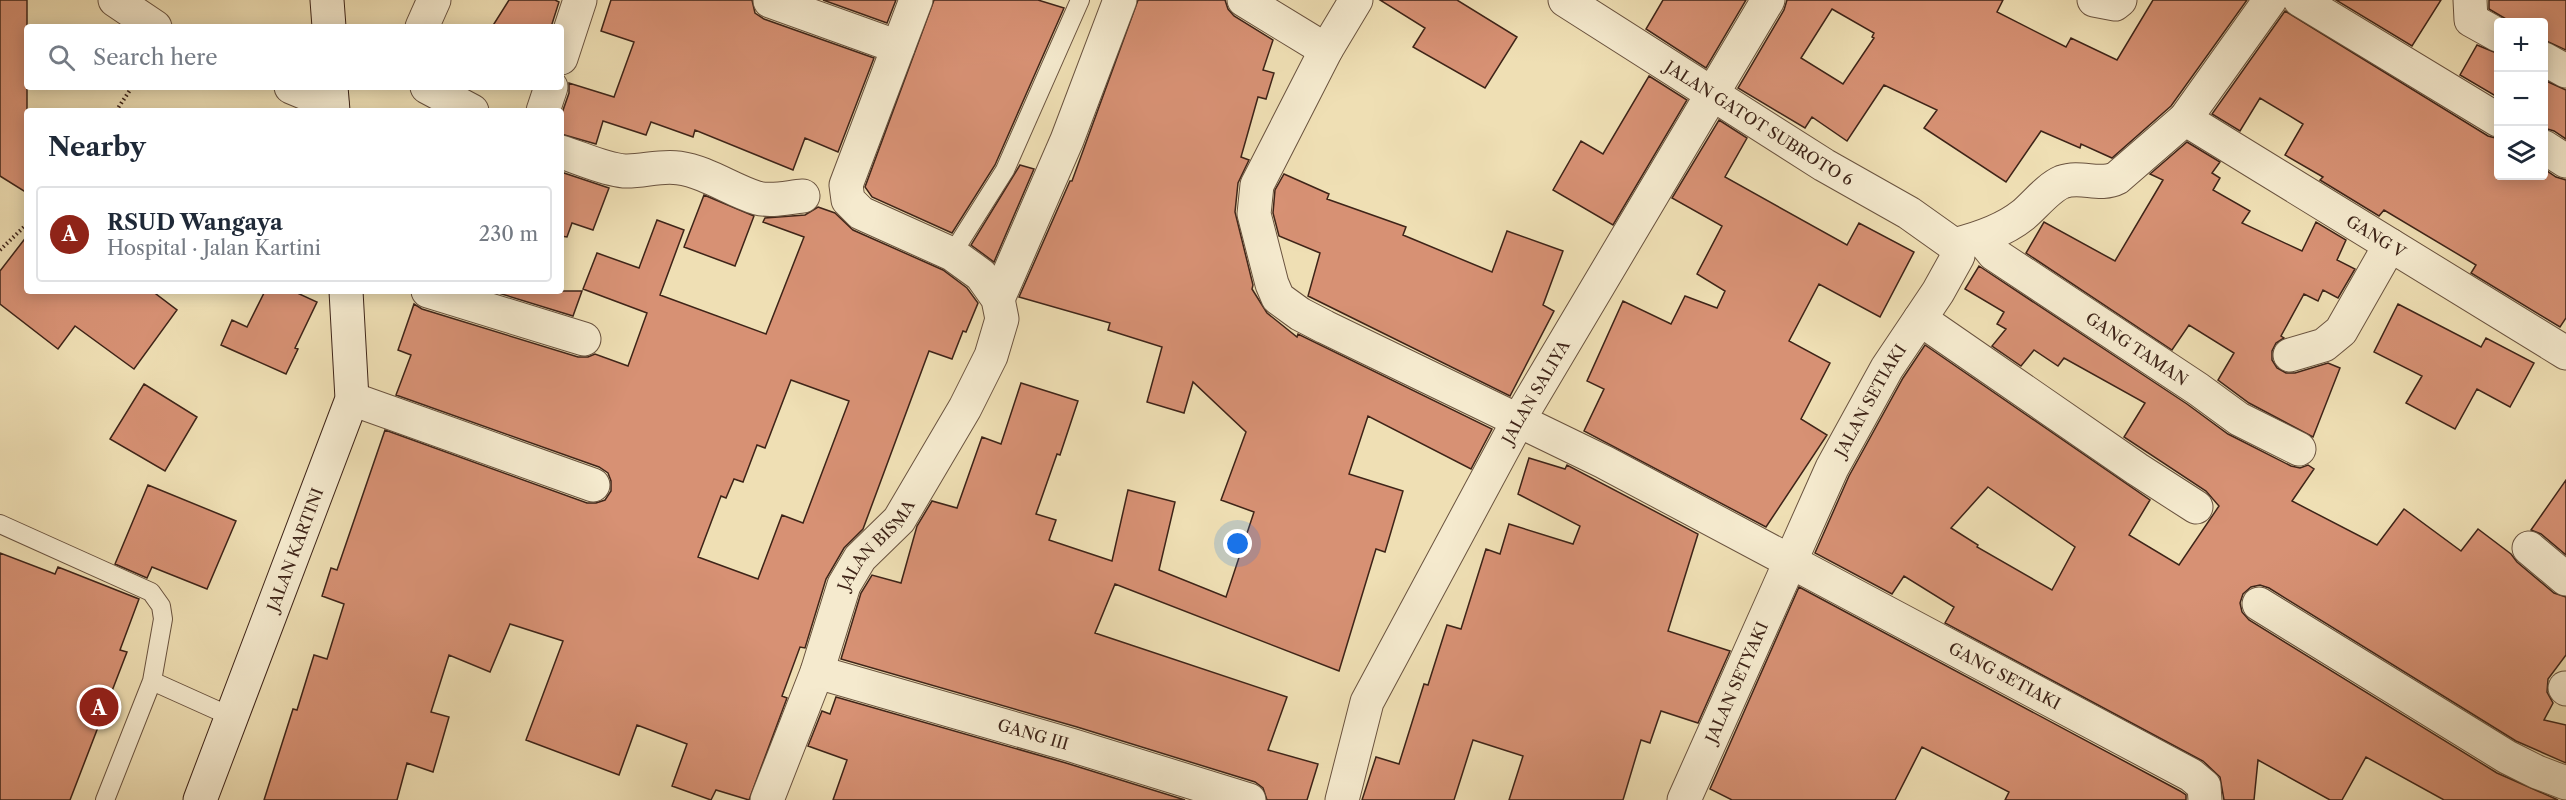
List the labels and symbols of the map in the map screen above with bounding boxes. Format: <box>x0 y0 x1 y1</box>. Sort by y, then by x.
street label: JALAN GATOT SUBROTO 6 <box>1659 55 1857 190</box>
street label: GANG V <box>2343 211 2409 262</box>
street label: GANG TAMAN <box>2082 308 2192 390</box>
street label: JALAN SALIYA <box>1496 335 1574 450</box>
street label: JALAN SETIAKI <box>1829 340 1910 463</box>
street label: JALAN KARTINI <box>261 485 327 617</box>
street label: JALAN BISMA <box>832 495 919 595</box>
your location <box>1223 529 1252 558</box>
street label: JALAN SETYAKI <box>1700 618 1772 749</box>
street label: GANG SETIAKI <box>1945 638 2064 714</box>
pin: A <box>80 684 118 730</box>
street label: GANG III <box>995 714 1071 754</box>

